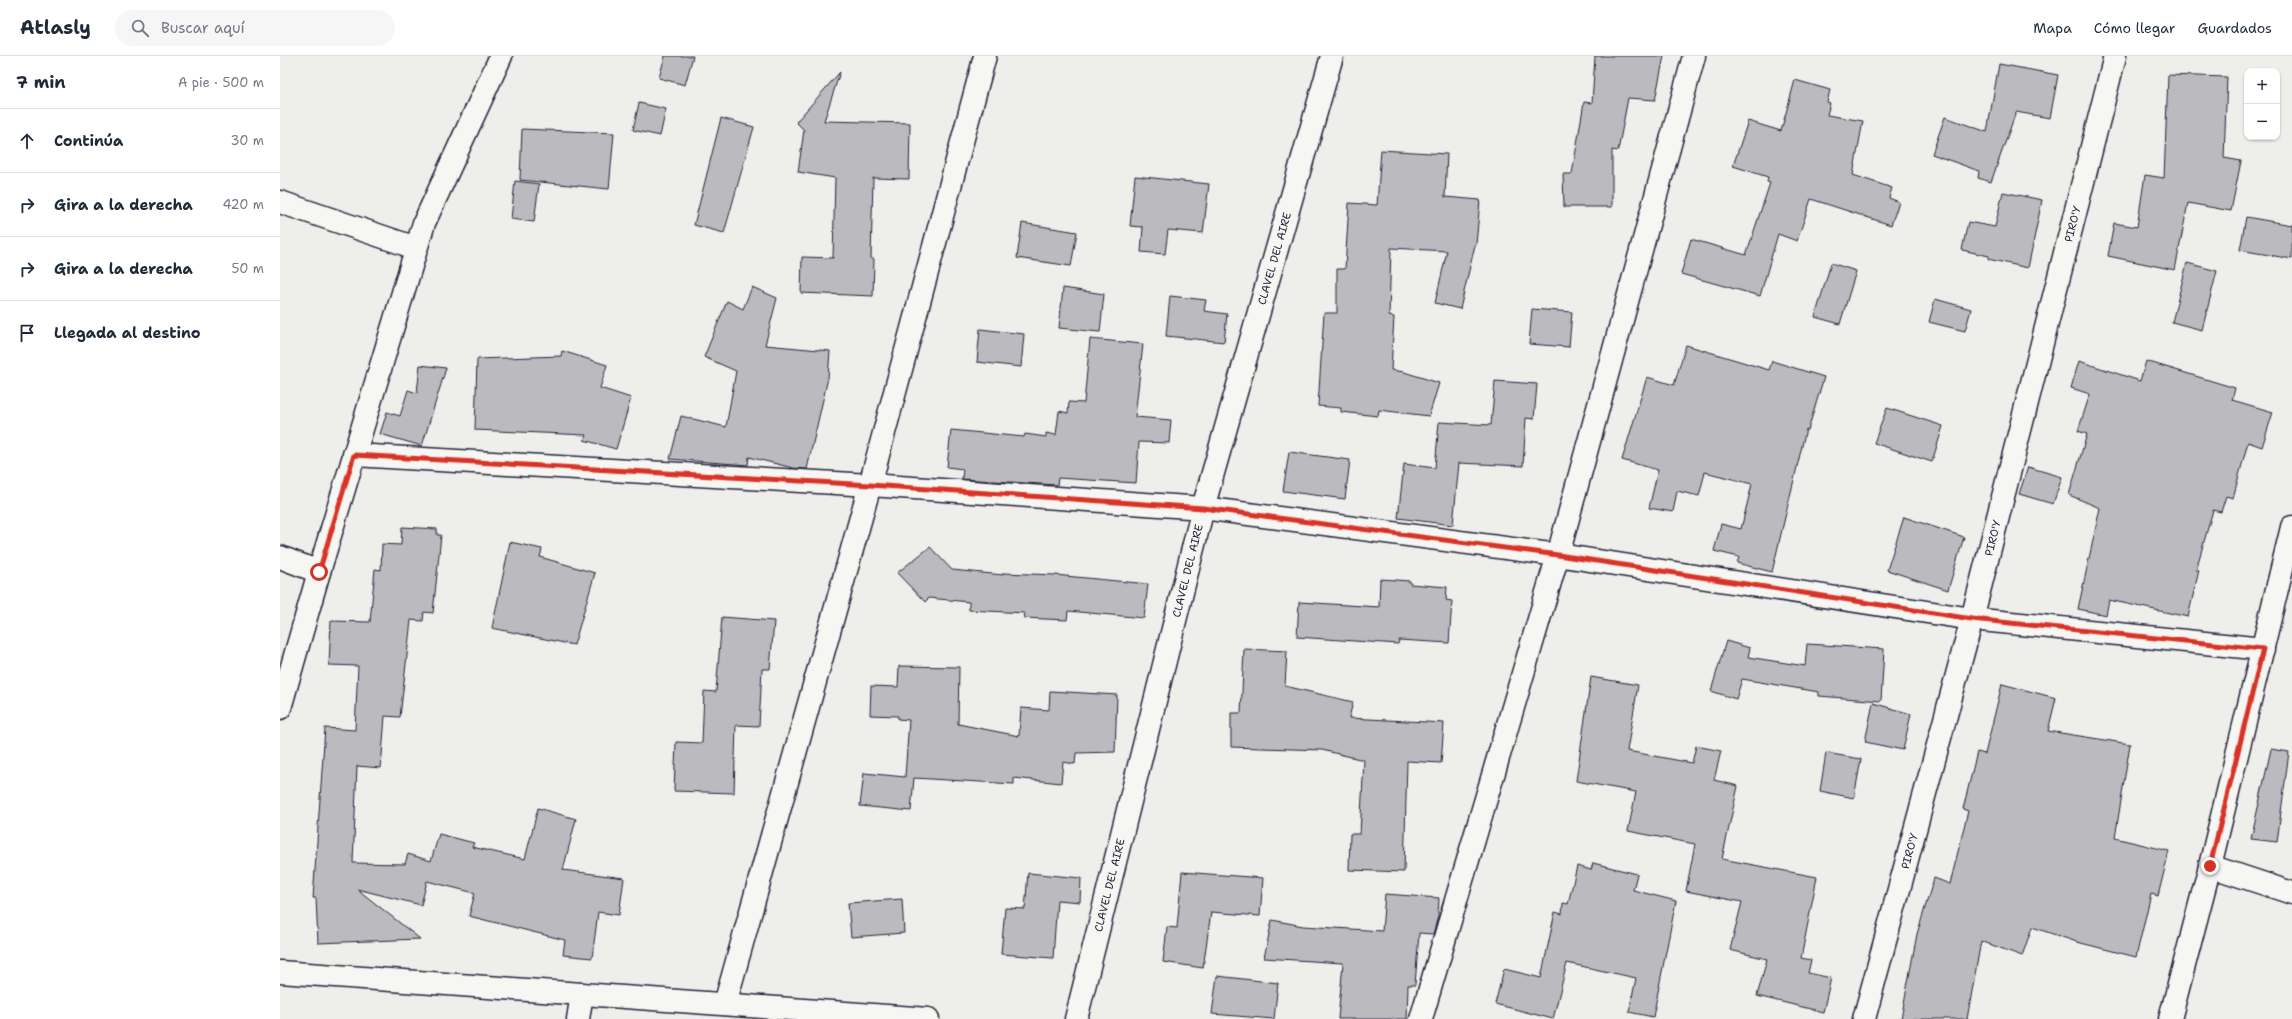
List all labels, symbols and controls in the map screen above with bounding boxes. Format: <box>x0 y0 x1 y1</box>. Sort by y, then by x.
search box <box>115 10 395 46</box>
text: Atlasly <box>20 15 91 40</box>
icon: search <box>129 17 151 39</box>
text: Buscar aquí <box>161 18 245 38</box>
text: Mapa <box>2033 19 2072 37</box>
text: Cómo llegar <box>2094 19 2175 37</box>
text: Guardados <box>2197 19 2272 37</box>
map controls <box>2244 68 2280 140</box>
button: + <box>2244 68 2280 104</box>
text: 7 min <box>16 71 66 93</box>
text: A pie · 500 m <box>178 74 264 91</box>
button: − <box>2244 104 2280 140</box>
icon: ahead <box>16 130 38 152</box>
text: Continúa <box>54 131 123 151</box>
text: 30 m <box>230 132 264 149</box>
icon: right <box>16 194 38 216</box>
text: Gira a la derecha <box>54 195 193 215</box>
text: 420 m <box>222 196 264 213</box>
street label: PIRO'Y <box>2061 204 2084 244</box>
street label: CLAVEL DEL AIRE <box>1254 210 1295 307</box>
icon: right <box>16 258 38 280</box>
text: Gira a la derecha <box>54 259 193 279</box>
text: 50 m <box>231 260 264 277</box>
icon: arrive <box>16 322 38 344</box>
text: Llegada al destino <box>54 323 201 343</box>
street label: PIRO'Y <box>1981 518 2004 558</box>
street label: CLAVEL DEL AIRE <box>1169 522 1206 619</box>
route start <box>310 563 328 581</box>
street label: PIRO'Y <box>1897 831 1921 871</box>
street label: CLAVEL DEL AIRE <box>1090 837 1128 933</box>
route end <box>2201 857 2219 875</box>

